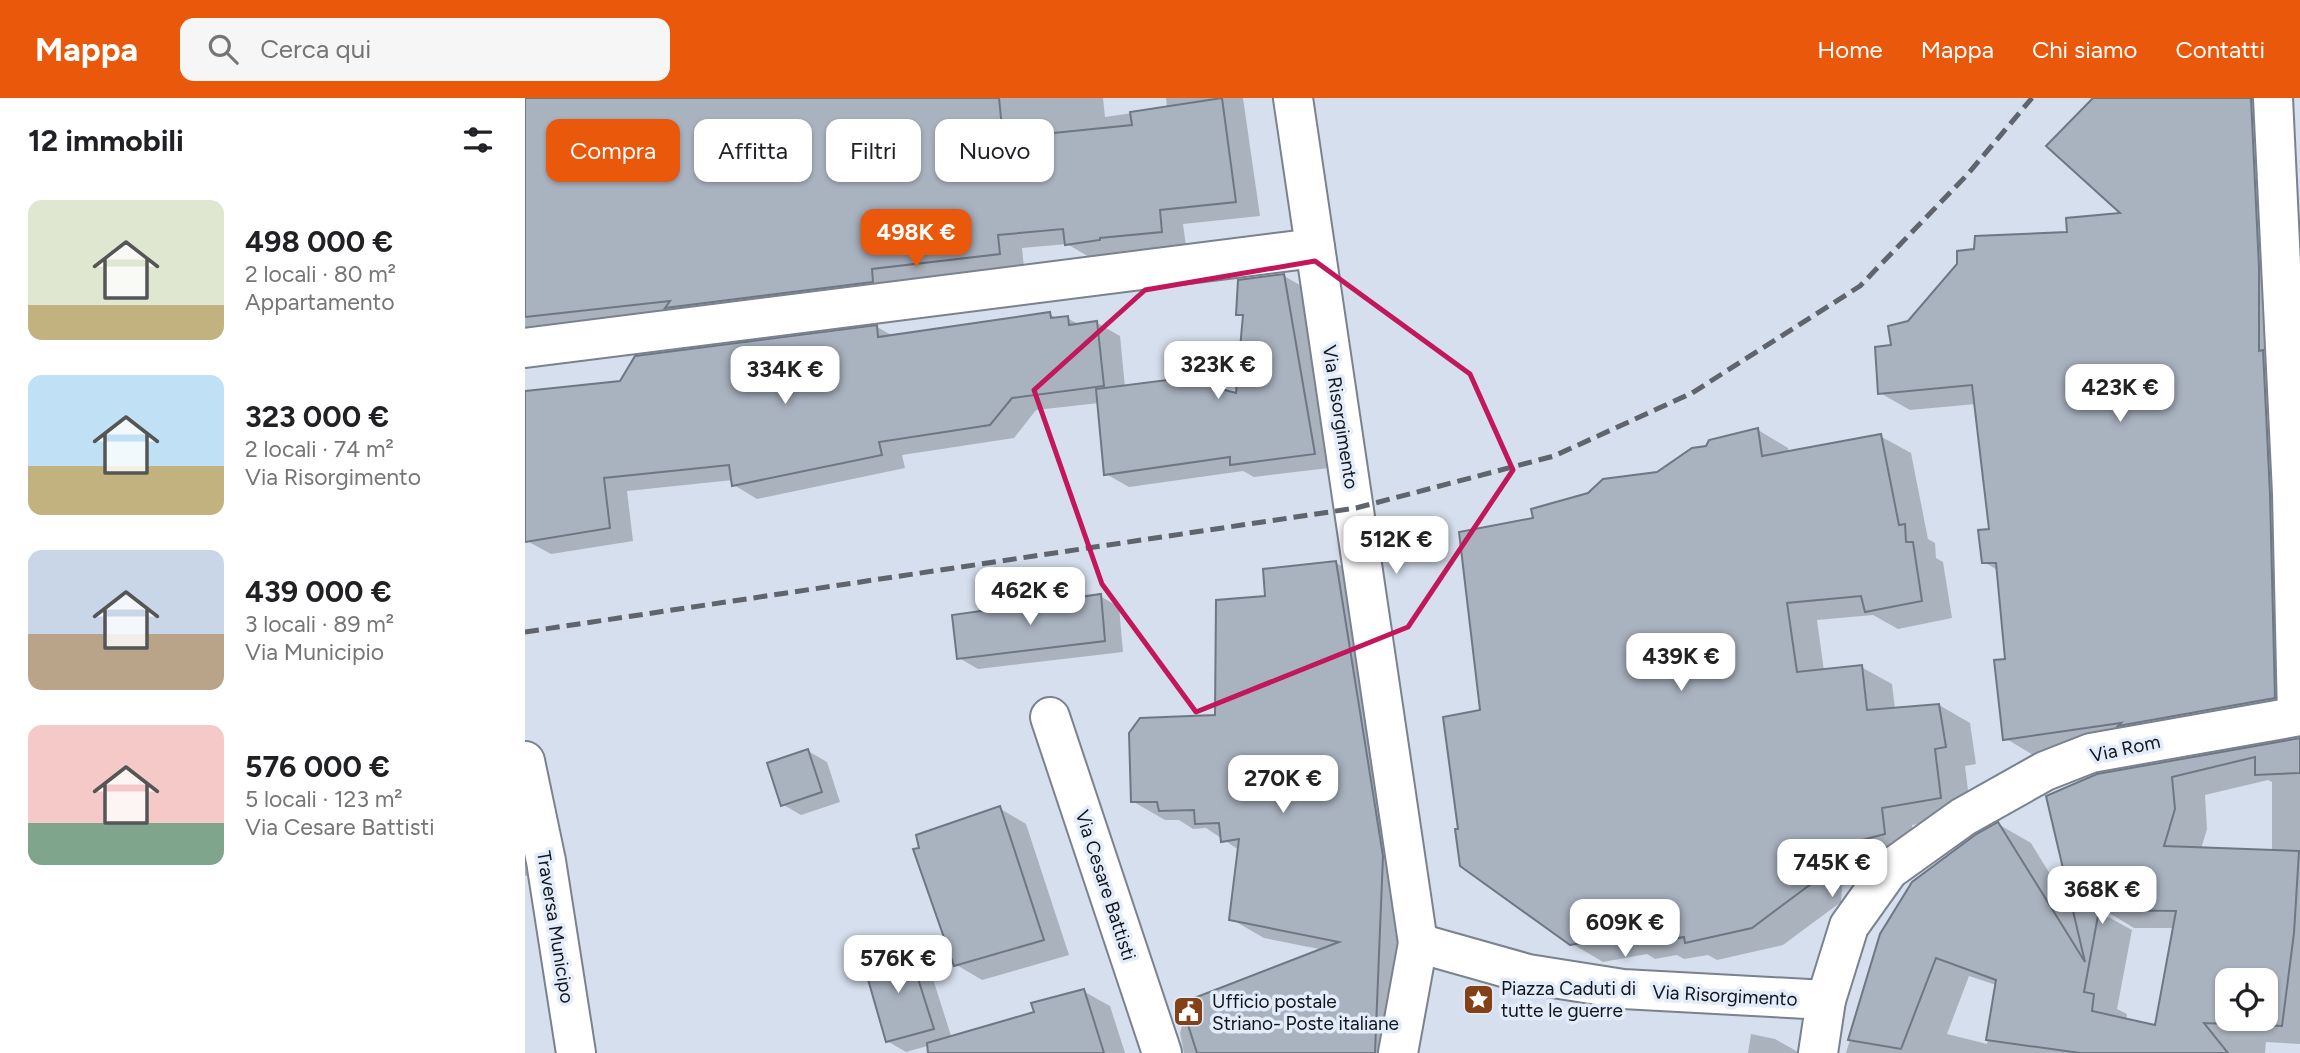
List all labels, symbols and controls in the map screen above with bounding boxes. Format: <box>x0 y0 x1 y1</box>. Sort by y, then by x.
search box <box>180 18 670 81</box>
text: Mappa <box>35 30 138 69</box>
icon: search <box>204 30 242 68</box>
text: Cerca qui <box>260 33 371 65</box>
text: Home <box>1817 35 1883 64</box>
text: Mappa <box>1921 35 1994 64</box>
text: Chi siamo <box>2032 35 2137 64</box>
text: Contatti <box>2175 35 2265 64</box>
chip: Compra <box>546 119 680 182</box>
chip: Affitta <box>694 119 812 182</box>
chip: Filtri <box>826 119 921 182</box>
chip: Nuovo <box>935 119 1054 182</box>
icon: filters <box>459 121 497 159</box>
text: 12 immobili <box>28 122 184 159</box>
pin: 498K € <box>859 209 973 269</box>
text: 498K € <box>877 218 955 246</box>
text: 498 000 € <box>245 223 393 260</box>
icon: home <box>84 228 168 312</box>
text: 2 locali · 80 m² <box>245 260 396 288</box>
text: Appartamento <box>245 288 395 316</box>
pin: 323K € <box>1161 342 1275 401</box>
street label: Via Risorgimento <box>1318 343 1363 491</box>
pin: 334K € <box>728 346 842 406</box>
text: 323K € <box>1180 350 1256 378</box>
text: 334K € <box>747 355 823 383</box>
pin: 423K € <box>2063 364 2177 424</box>
text: 423K € <box>2081 373 2159 401</box>
text: 323 000 € <box>245 398 389 435</box>
icon: home <box>84 403 168 487</box>
text: 2 locali · 74 m² <box>245 435 394 463</box>
text: Via Risorgimento <box>245 463 421 491</box>
pin: 512K € <box>1339 517 1453 576</box>
text: 512K € <box>1359 525 1433 553</box>
pin: 462K € <box>973 568 1087 627</box>
text: 439 000 € <box>245 573 392 610</box>
text: 462K € <box>991 576 1069 604</box>
icon: home <box>84 578 168 662</box>
text: 3 locali · 89 m² <box>245 610 394 638</box>
pin: 439K € <box>1624 634 1738 693</box>
text: Via Municipio <box>245 638 384 666</box>
text: 439K € <box>1642 642 1720 670</box>
street label: Via Rom <box>2088 730 2162 767</box>
text: 576 000 € <box>245 748 390 785</box>
icon: home <box>84 753 168 837</box>
pin: 270K € <box>1226 756 1340 815</box>
text: 270K € <box>1244 764 1322 792</box>
text: 5 locali · 123 m² <box>245 785 403 813</box>
street label: Via Cesare Battisti <box>1070 807 1141 963</box>
text: Via Cesare Battisti <box>245 813 435 841</box>
pin: 745K € <box>1775 840 1889 899</box>
text: 745K € <box>1793 848 1871 876</box>
street label: Traversa Municipo <box>532 849 579 1005</box>
pin: 368K € <box>2045 866 2159 926</box>
text: 368K € <box>2064 875 2140 903</box>
pin: 609K € <box>1568 900 1682 959</box>
text: 609K € <box>1586 908 1664 936</box>
pin: 576K € <box>841 936 955 995</box>
text: 576K € <box>860 944 936 972</box>
map controls <box>2215 968 2278 1031</box>
button: locate <box>2215 968 2278 1031</box>
place label: Piazza Caduti di tutte le guerre <box>1501 977 1636 1022</box>
street label: Via Risorgimento <box>1652 980 1798 1011</box>
place icon: Piazza Caduti di tutte le guerre <box>1461 982 1495 1016</box>
place label: Ufficio postale Striano- Poste italiane <box>1212 990 1399 1035</box>
public building icon: Ufficio postale Striano- Poste italiane <box>1172 995 1206 1029</box>

